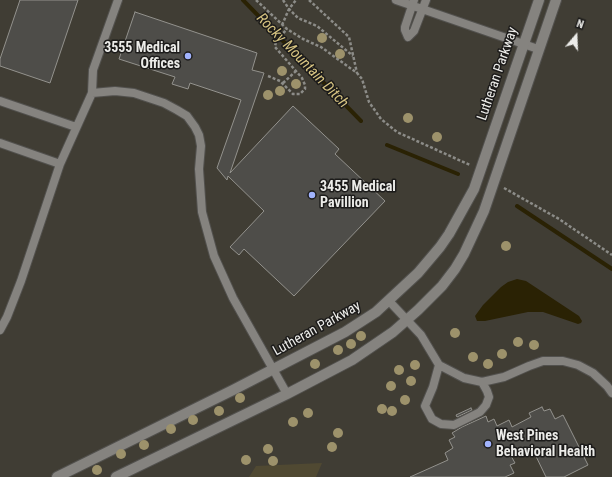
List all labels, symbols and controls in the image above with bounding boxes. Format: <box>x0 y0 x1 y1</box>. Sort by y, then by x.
water label: Rocky Mountain Ditch <box>252 10 352 112</box>
north arrow <box>556 16 596 56</box>
text: N <box>575 17 585 31</box>
street label: Lutheran Parkway <box>474 25 522 123</box>
place label: 3555 Medical Offices <box>104 40 180 72</box>
marker: 3555 Medical Offices <box>183 51 193 61</box>
place label: 3455 Medical Pavillion <box>320 179 396 212</box>
marker: 3455 Medical Pavillion <box>307 190 317 200</box>
street label: Lutheran Parkway <box>270 298 364 360</box>
place label: West Pines Behavioral Health <box>496 428 595 460</box>
marker: West Pines Behavioral Health <box>483 439 493 449</box>

